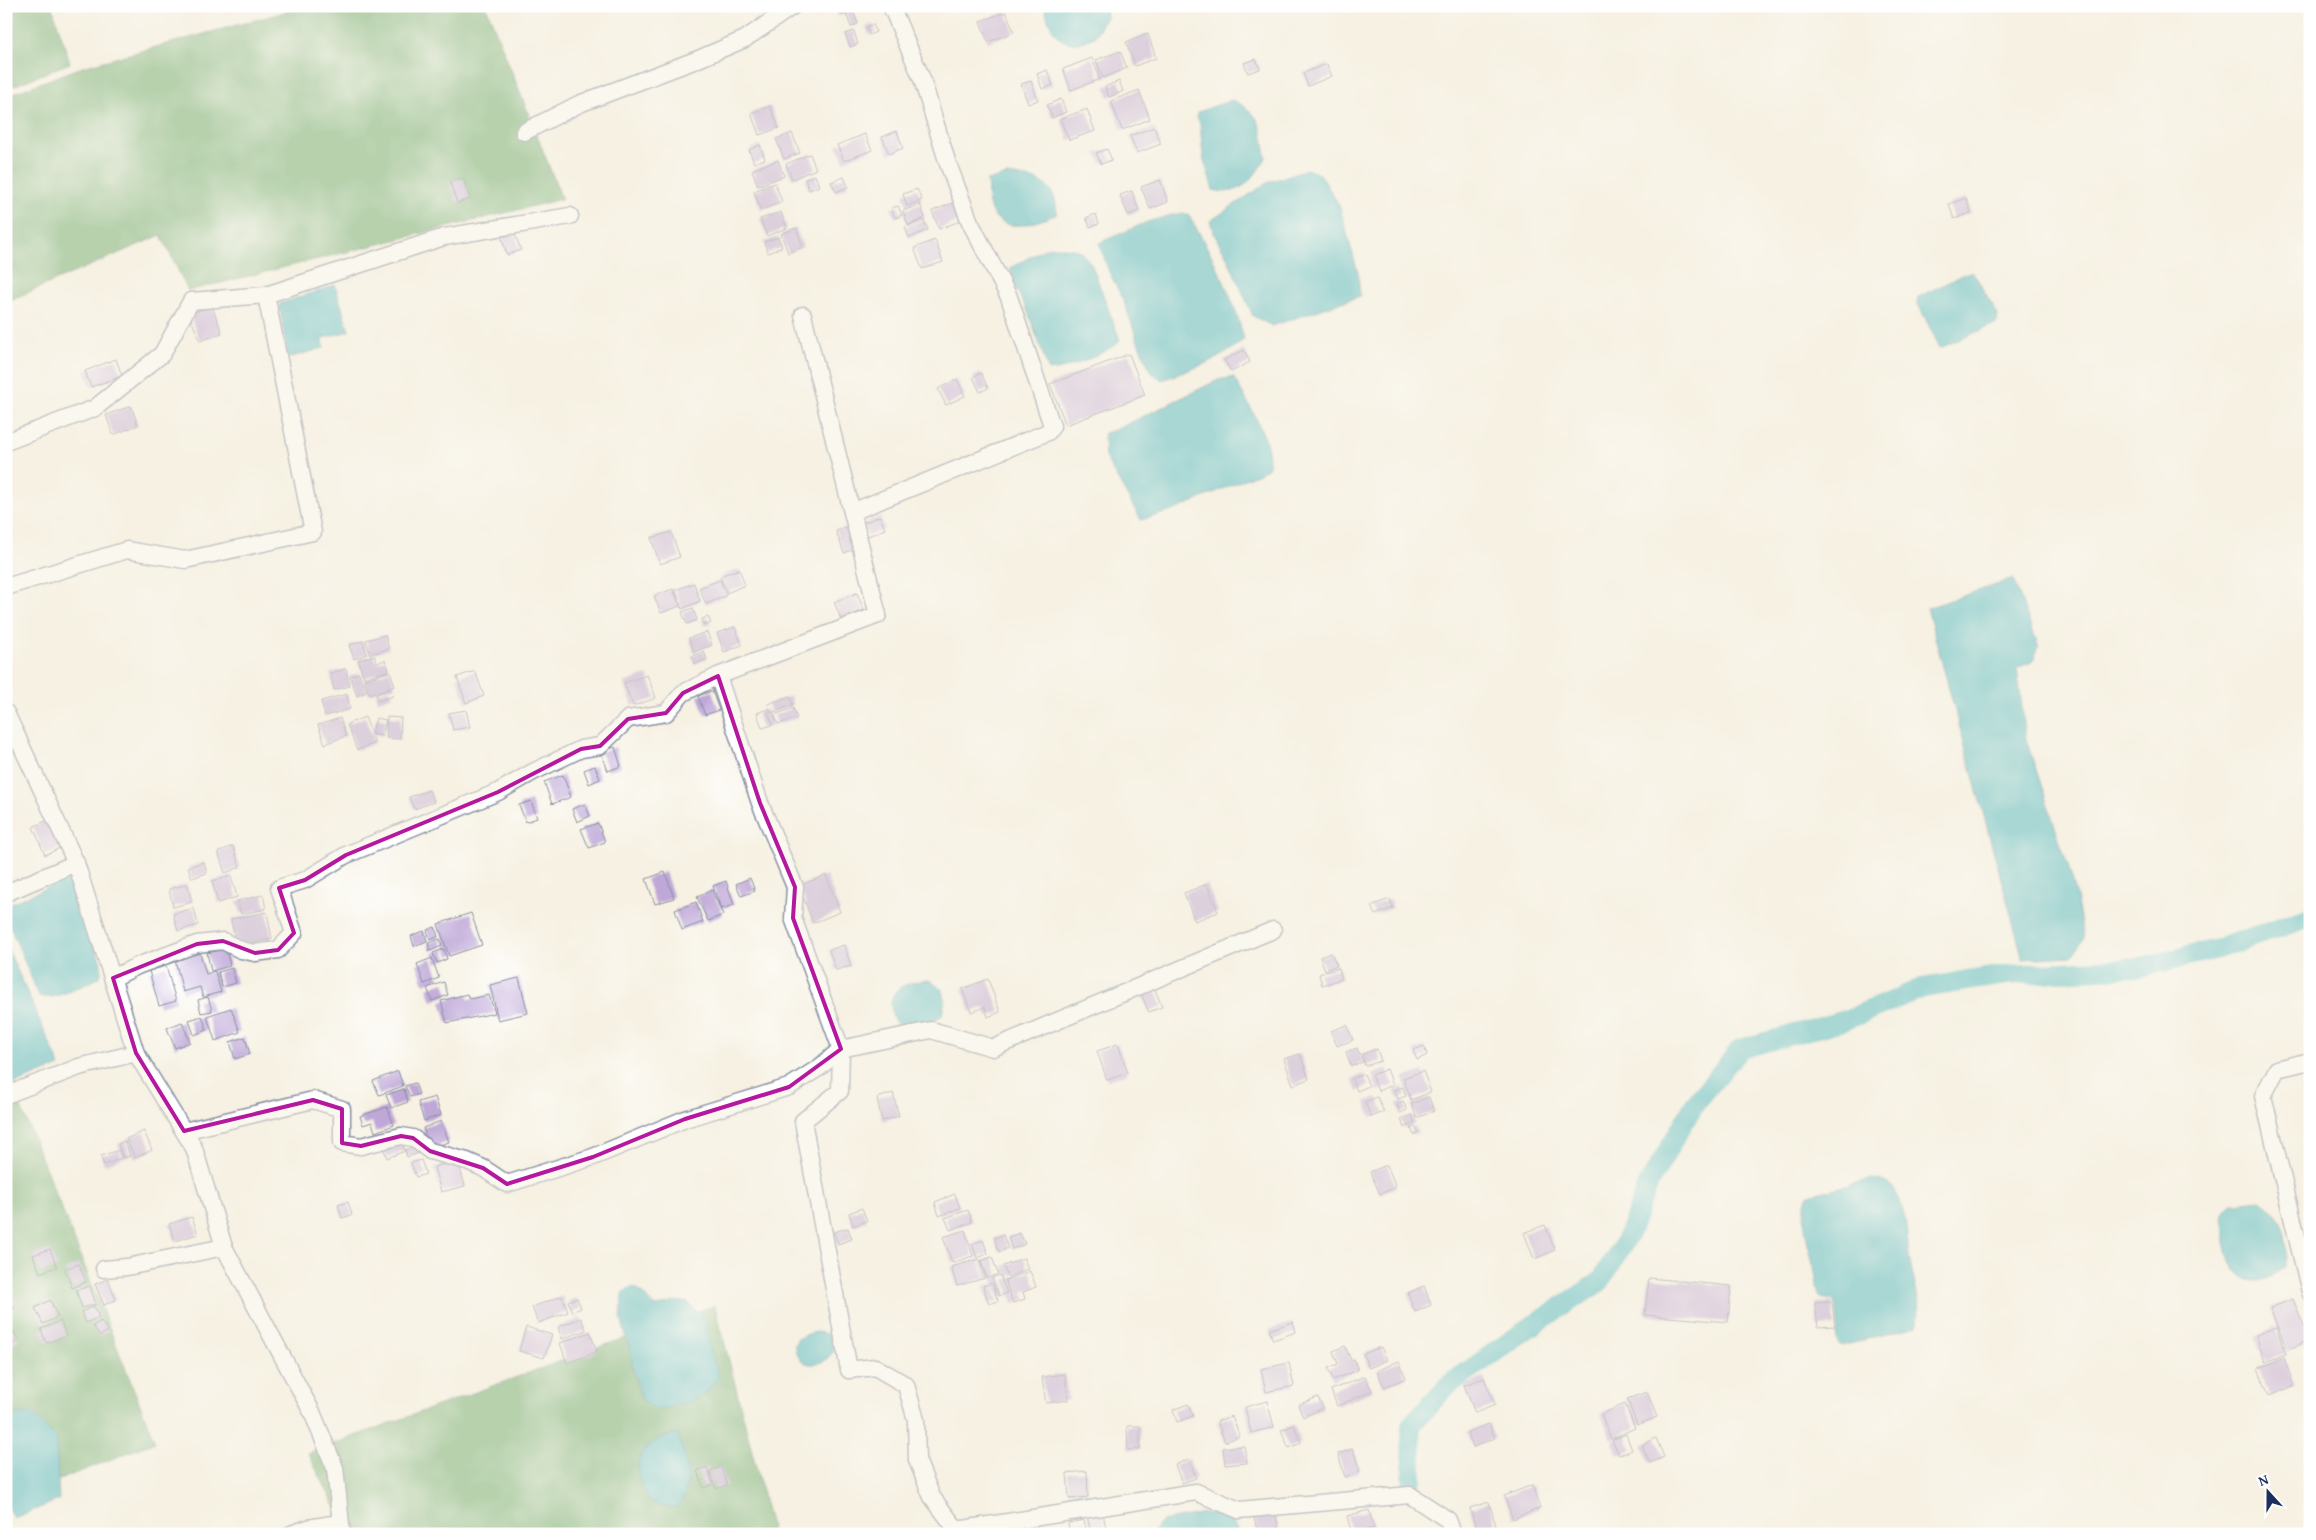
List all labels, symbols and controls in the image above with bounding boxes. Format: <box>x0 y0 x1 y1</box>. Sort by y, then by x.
north arrow <box>2244 1468 2294 1518</box>
text: N <box>2255 1469 2272 1491</box>

